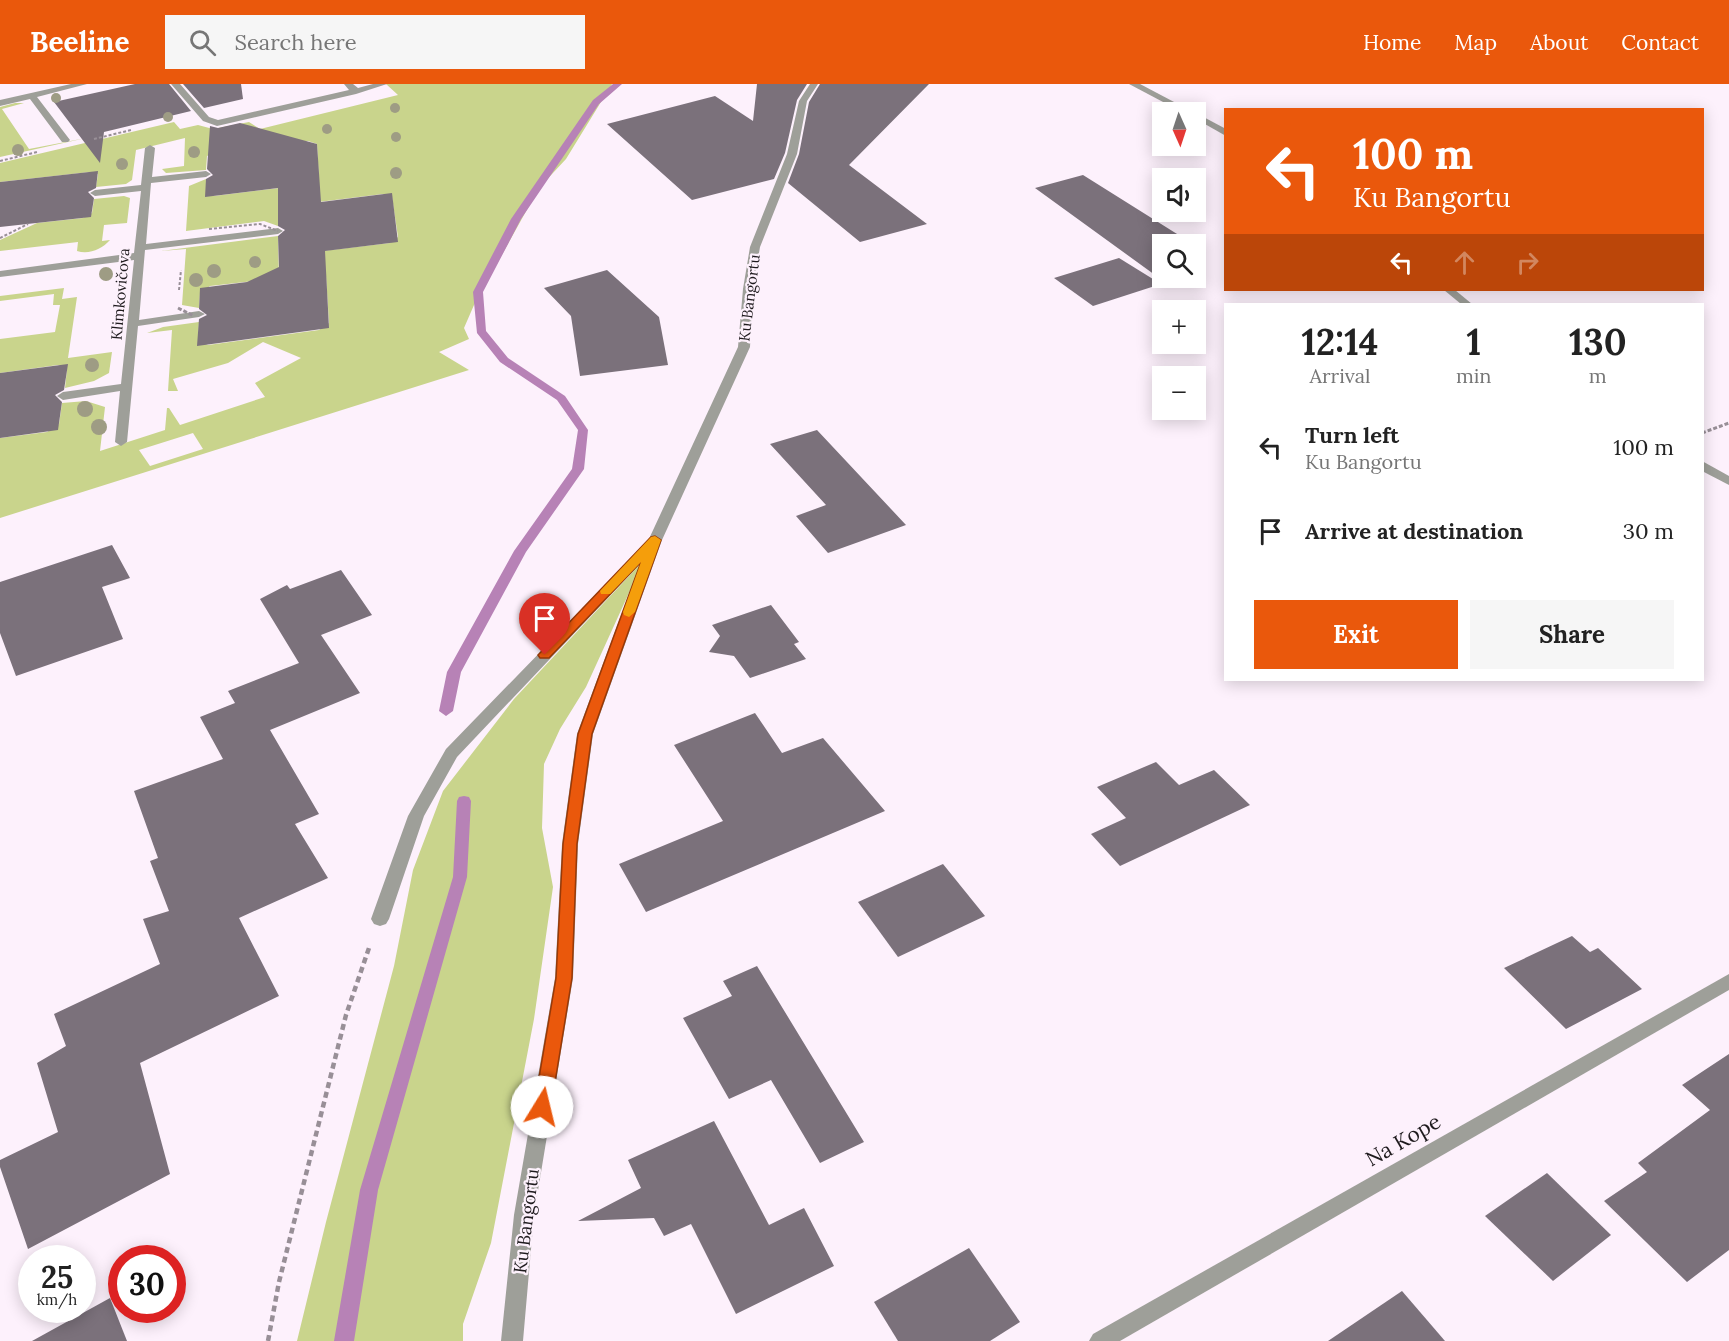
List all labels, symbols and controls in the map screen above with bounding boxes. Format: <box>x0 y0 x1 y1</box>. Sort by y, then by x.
search box <box>165 15 585 69</box>
text: Beeline <box>30 24 129 60</box>
icon: search <box>186 26 219 59</box>
text: Search here <box>234 28 357 56</box>
text: Home <box>1363 29 1421 56</box>
text: Map <box>1454 29 1497 56</box>
text: About <box>1530 29 1588 56</box>
text: Contact <box>1621 29 1699 56</box>
north arrow <box>1152 102 1206 156</box>
map controls <box>1152 102 1206 420</box>
text: 100 m <box>1353 127 1473 181</box>
icon: left <box>1254 132 1332 210</box>
button: sound <box>1152 168 1206 222</box>
text: Ku Bangortu <box>1353 180 1511 214</box>
button: search <box>1152 234 1206 288</box>
icon: left <box>1385 246 1418 279</box>
icon: ahead <box>1448 246 1481 279</box>
icon: right <box>1511 246 1544 279</box>
street label: Klimkovičova <box>107 247 134 341</box>
street label: Ku Bangortu <box>734 253 764 343</box>
button: + <box>1152 300 1206 354</box>
text: 12:14 <box>1301 319 1379 365</box>
text: 1 <box>1466 319 1481 365</box>
text: 130 <box>1569 319 1627 365</box>
text: Arrival <box>1309 363 1371 388</box>
text: min <box>1456 363 1492 388</box>
text: m <box>1589 363 1607 388</box>
button: − <box>1152 366 1206 420</box>
text: Turn left <box>1305 421 1399 449</box>
icon: left <box>1254 431 1287 464</box>
text: 100 m <box>1613 433 1674 461</box>
text: Ku Bangortu <box>1305 449 1422 474</box>
icon: arrive <box>1254 515 1287 548</box>
text: Arrive at destination <box>1305 517 1523 545</box>
text: 30 m <box>1623 517 1674 545</box>
pin <box>519 593 570 655</box>
button: Exit <box>1254 600 1458 669</box>
button: Share <box>1470 600 1674 669</box>
icon: arrive <box>528 602 561 635</box>
position arrow <box>510 1075 574 1139</box>
street label: Na Kope <box>1361 1108 1445 1172</box>
street label: Ku Bangortu <box>508 1167 544 1275</box>
speed limit sign: 30 <box>108 1245 186 1323</box>
text: 25 <box>41 1258 73 1296</box>
text: km/h <box>37 1290 77 1309</box>

